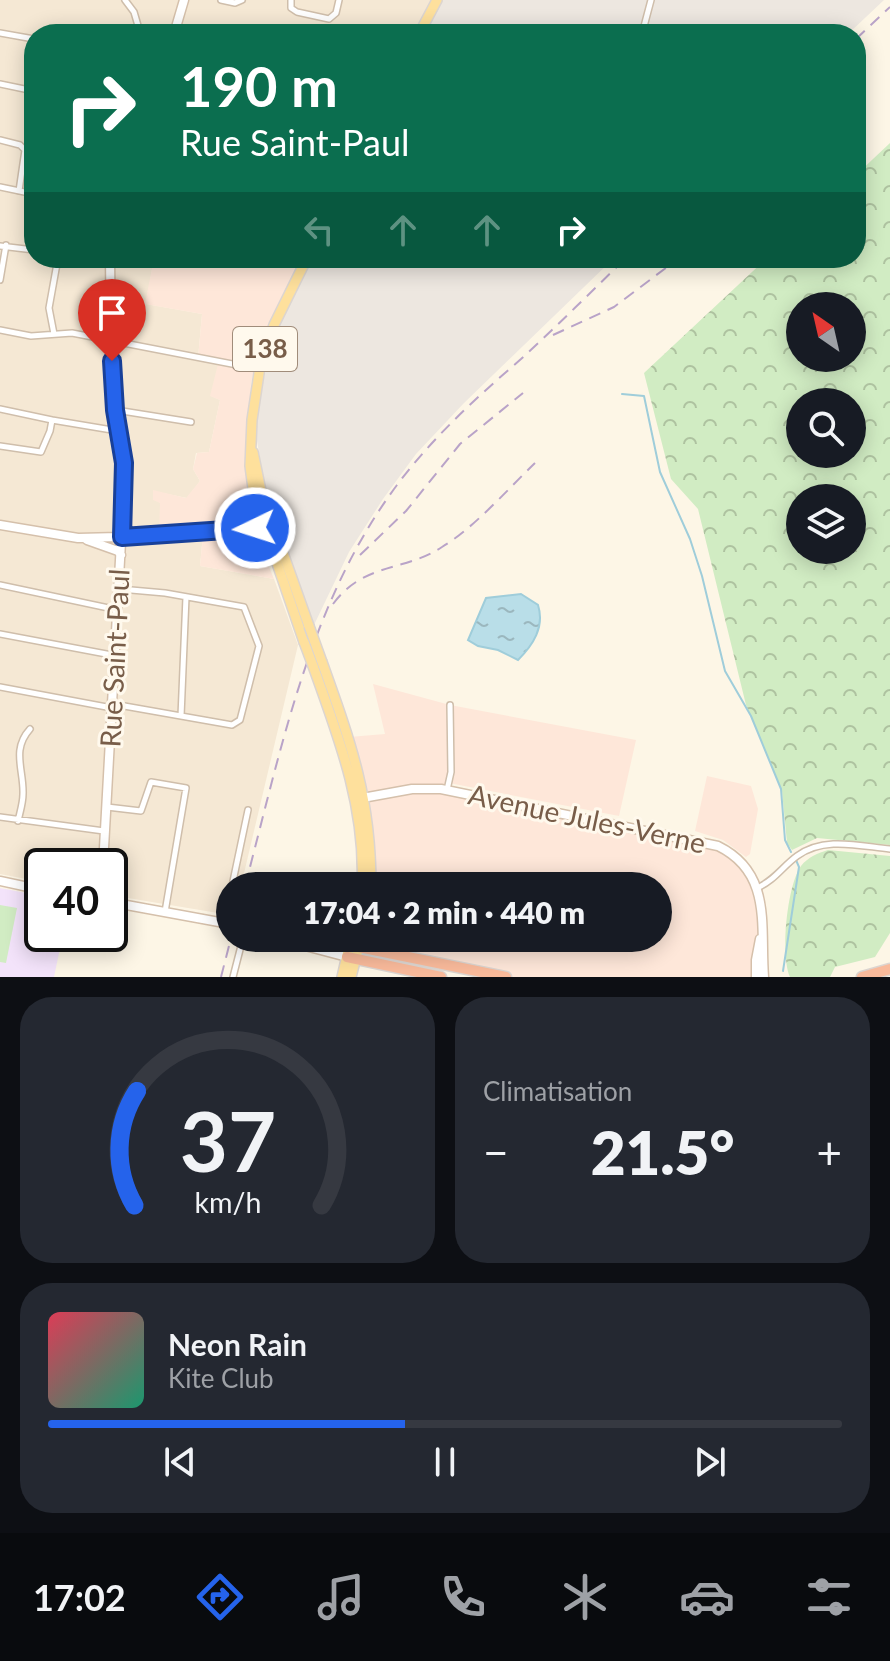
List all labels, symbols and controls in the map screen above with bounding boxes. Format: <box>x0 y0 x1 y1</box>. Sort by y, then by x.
text: 190 m <box>180 52 338 119</box>
icon: right <box>48 56 152 160</box>
text: Rue Saint-Paul <box>180 120 410 164</box>
icon: left <box>297 208 341 252</box>
icon: ahead <box>381 208 425 252</box>
icon: ahead <box>465 208 509 252</box>
icon: right <box>549 208 593 252</box>
pin <box>78 279 146 361</box>
icon: arrive <box>90 291 134 335</box>
north arrow <box>786 292 866 372</box>
map controls <box>786 292 866 564</box>
road number: 138 <box>233 327 297 371</box>
button: search <box>786 388 866 468</box>
button: layers <box>786 484 866 564</box>
position arrow <box>213 486 297 570</box>
street label: Rue Saint-Paul <box>92 568 136 748</box>
street label: Avenue Jules-Verne <box>466 776 709 860</box>
speed limit sign: 40 <box>24 848 128 952</box>
text: 17:04 · 2 min · 440 m <box>303 894 585 930</box>
text: Climatisation <box>483 1075 632 1107</box>
text: 37 <box>179 1090 276 1190</box>
text: 21.5° <box>591 1116 734 1188</box>
text: − <box>483 1126 509 1178</box>
text: + <box>816 1126 842 1178</box>
text: km/h <box>194 1185 261 1219</box>
text: Neon Rain <box>168 1326 307 1362</box>
text: Kite Club <box>168 1362 274 1394</box>
icon: previous <box>158 1440 202 1484</box>
icon: pause <box>423 1440 467 1484</box>
icon: next <box>688 1440 732 1484</box>
icon: directions <box>192 1569 248 1625</box>
icon: music <box>313 1569 369 1625</box>
icon: phone <box>435 1569 491 1625</box>
icon: climate <box>557 1569 613 1625</box>
icon: car <box>679 1569 735 1625</box>
icon: filters <box>801 1569 857 1625</box>
text: 17:02 <box>33 1575 126 1619</box>

